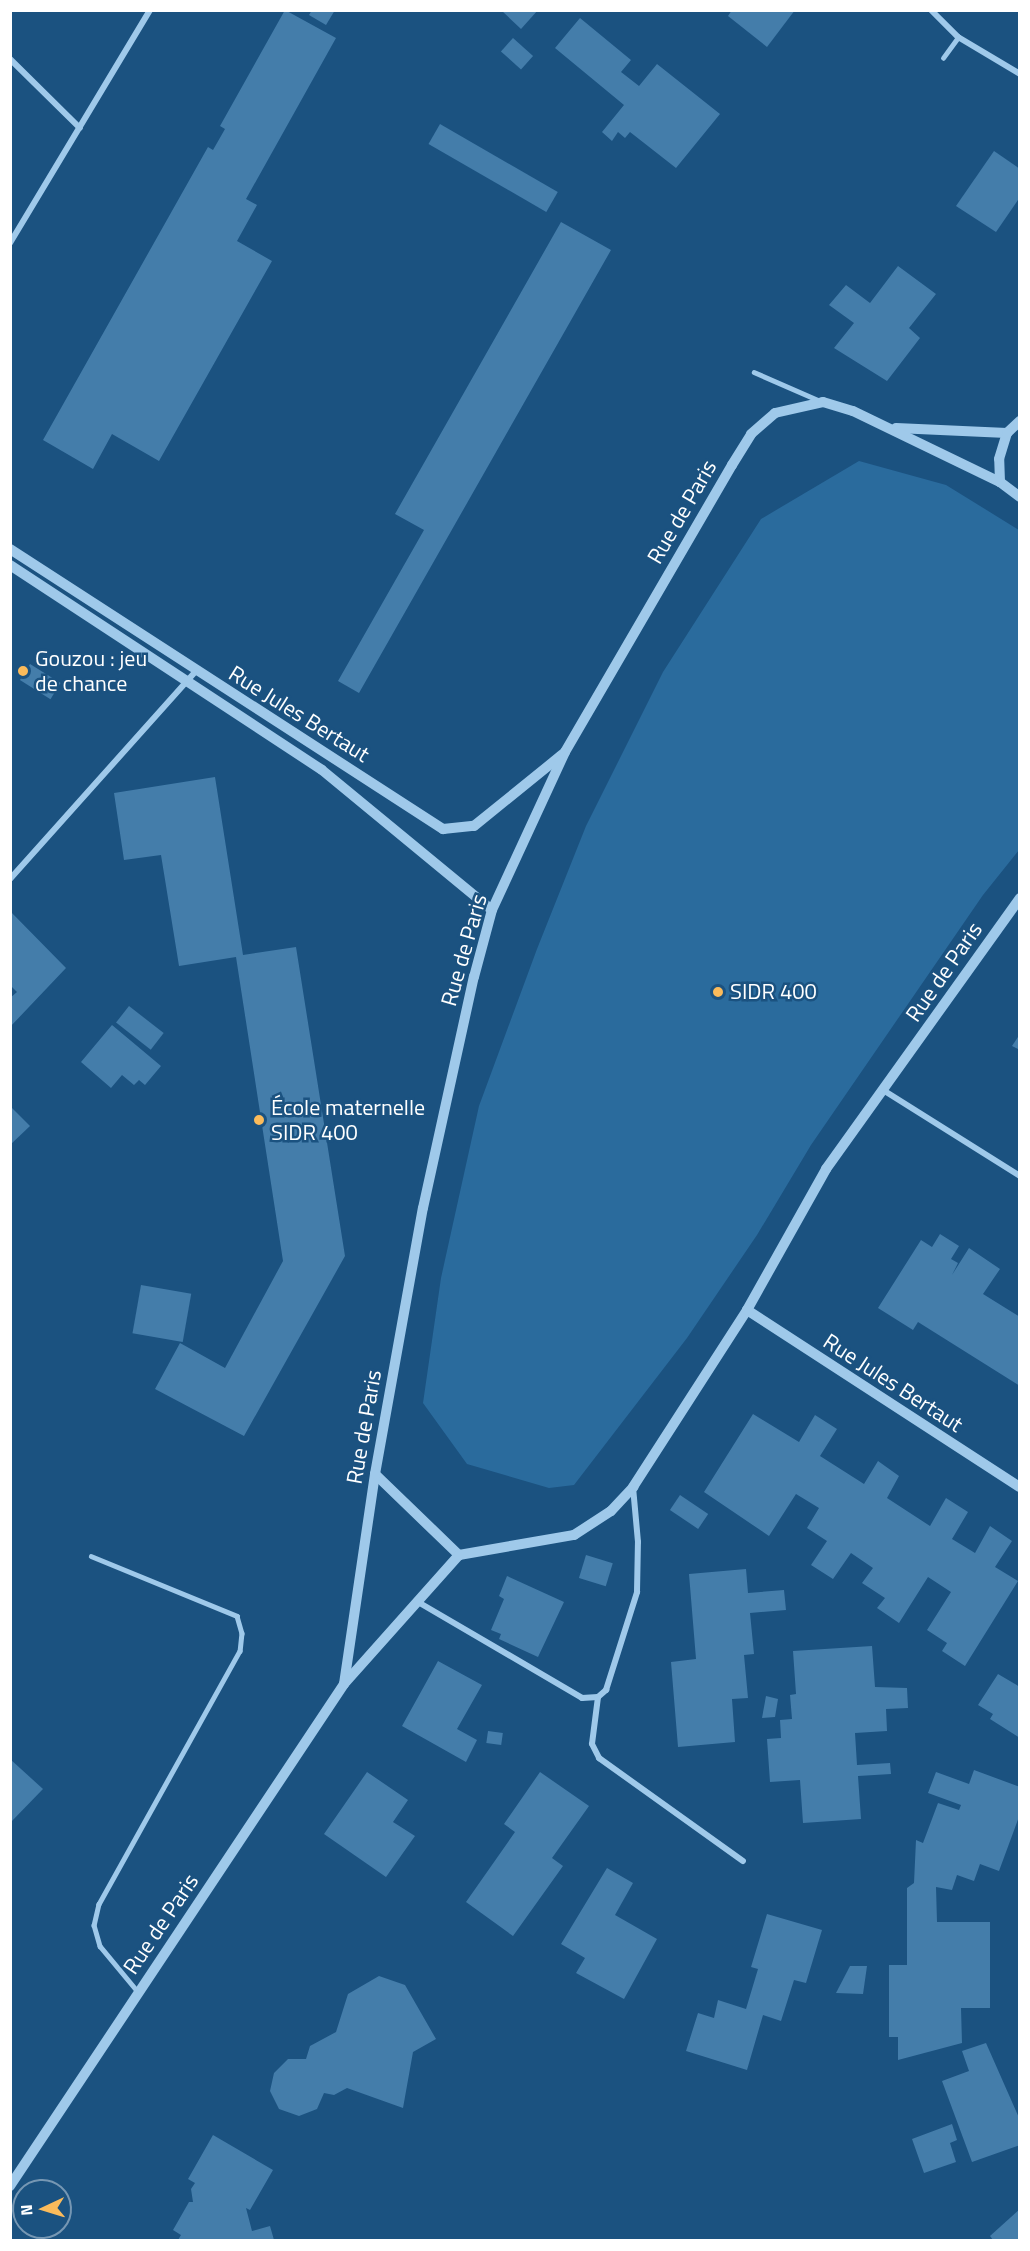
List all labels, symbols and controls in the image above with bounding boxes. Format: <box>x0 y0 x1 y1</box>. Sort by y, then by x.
street label: Rue de Paris <box>642 455 722 569</box>
place label: Gouzou : jeu de chance <box>35 645 147 696</box>
street label: Rue Jules Bertaut <box>224 660 374 768</box>
marker: Gouzou : jeu de chance <box>16 664 30 678</box>
street label: Rue de Paris <box>435 891 493 1009</box>
street label: Rue de Paris <box>900 917 988 1027</box>
place label: SIDR 400 <box>730 979 817 1005</box>
marker: SIDR 400 <box>711 985 725 999</box>
place label: École maternelle SIDR 400 <box>271 1094 425 1146</box>
marker: École maternelle SIDR 400 <box>252 1113 266 1127</box>
street label: Rue Jules Bertaut <box>818 1328 968 1438</box>
street label: Rue de Paris <box>341 1368 387 1486</box>
street label: Rue de Paris <box>118 1869 204 1979</box>
north arrow <box>12 2179 72 2239</box>
text: N <box>14 2204 38 2216</box>

